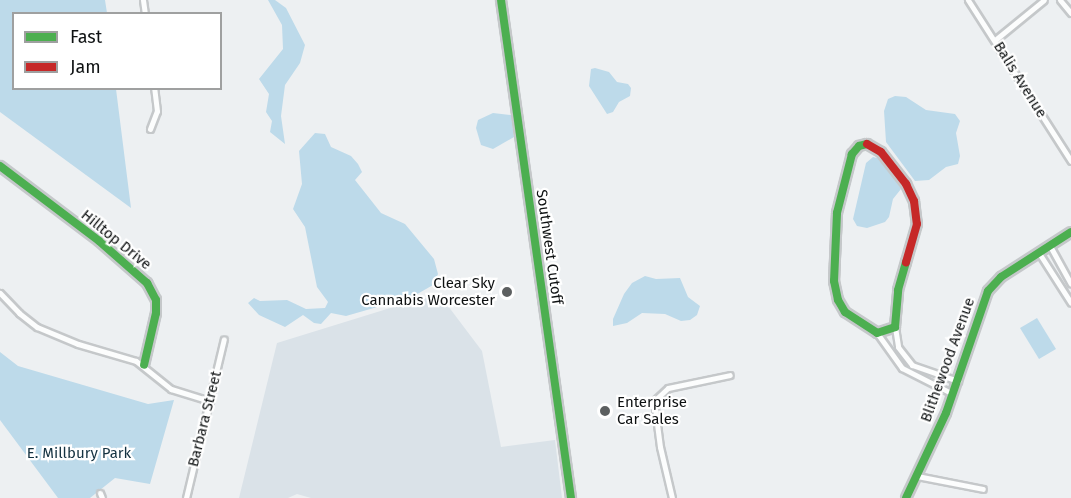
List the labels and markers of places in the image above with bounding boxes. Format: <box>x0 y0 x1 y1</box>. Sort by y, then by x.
place label: Clear Sky Cannabis Worcester <box>361 274 495 309</box>
marker: Clear Sky Cannabis Worcester <box>500 285 514 299</box>
place label: Enterprise Car Sales <box>617 393 687 428</box>
marker: Enterprise Car Sales <box>598 404 612 418</box>

